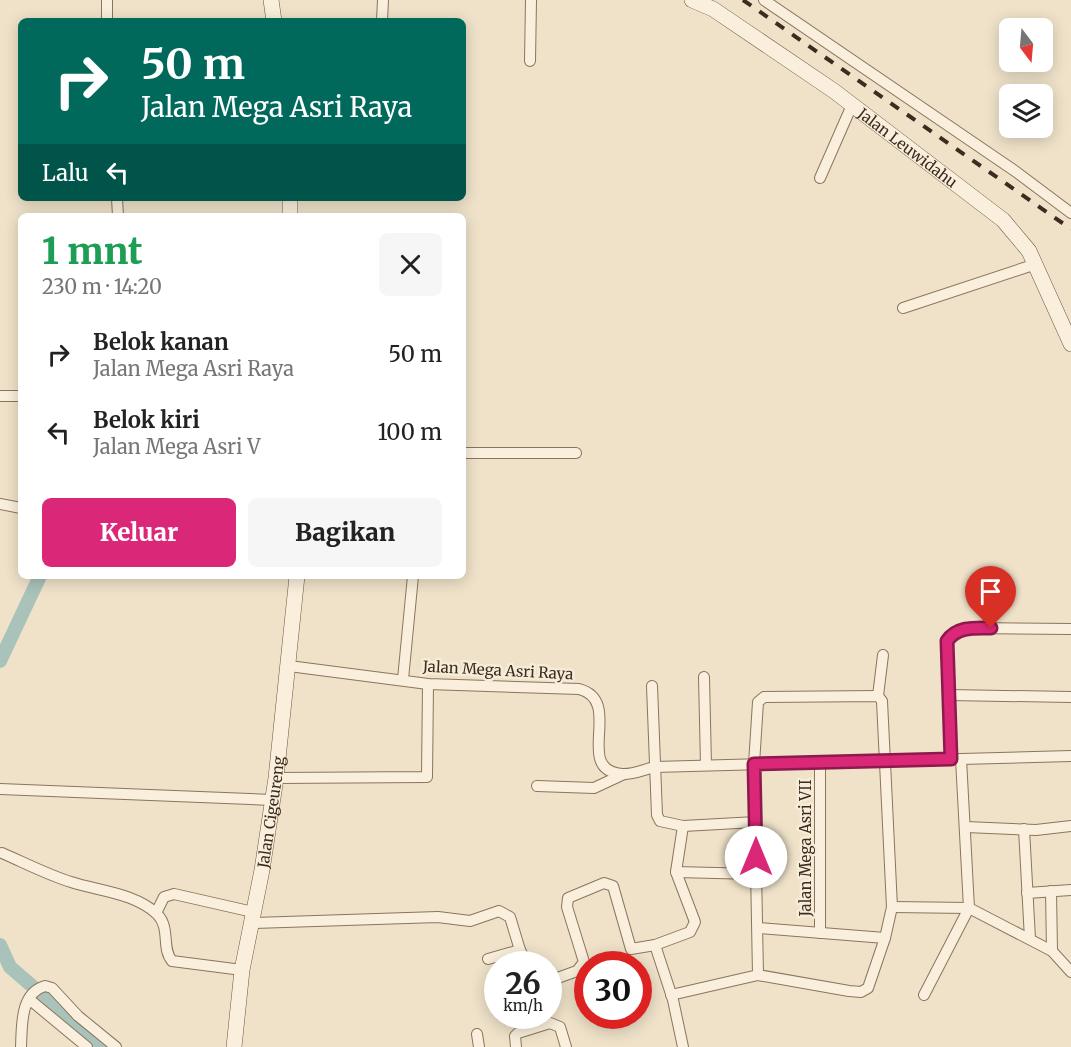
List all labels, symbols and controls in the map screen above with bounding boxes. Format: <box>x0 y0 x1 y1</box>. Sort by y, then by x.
north arrow <box>999 18 1053 72</box>
map controls <box>999 18 1053 138</box>
text: 50 m <box>141 38 245 90</box>
icon: right <box>42 42 120 120</box>
button: layers <box>999 84 1053 138</box>
text: Jalan Mega Asri Raya <box>141 90 412 124</box>
street label: Jalan Leuwidahu <box>854 103 961 191</box>
icon: left <box>101 156 134 189</box>
text: Lalu <box>42 159 89 187</box>
text: 1 mnt <box>42 229 143 274</box>
button: close <box>379 233 442 296</box>
text: 230 m · 14:20 <box>42 274 162 299</box>
text: Belok kanan <box>93 328 229 356</box>
icon: right <box>42 338 75 371</box>
text: 50 m <box>388 340 442 368</box>
text: Jalan Mega Asri Raya <box>93 356 294 381</box>
text: Belok kiri <box>93 406 200 434</box>
icon: left <box>42 416 75 449</box>
text: 100 m <box>377 418 442 446</box>
text: Jalan Mega Asri V <box>93 434 261 459</box>
button: Keluar <box>42 498 236 567</box>
button: Bagikan <box>248 498 442 567</box>
pin <box>965 566 1016 628</box>
icon: arrive <box>974 575 1007 608</box>
street label: Jalan Mega Asri Raya <box>421 657 574 683</box>
street label: Jalan Cigeureng <box>253 755 288 870</box>
street label: Jalan Mega Asri VII <box>796 779 815 918</box>
position arrow <box>724 825 788 889</box>
speed limit sign: 30 <box>574 951 652 1029</box>
text: 26 <box>505 964 541 1002</box>
text: km/h <box>503 996 543 1015</box>

